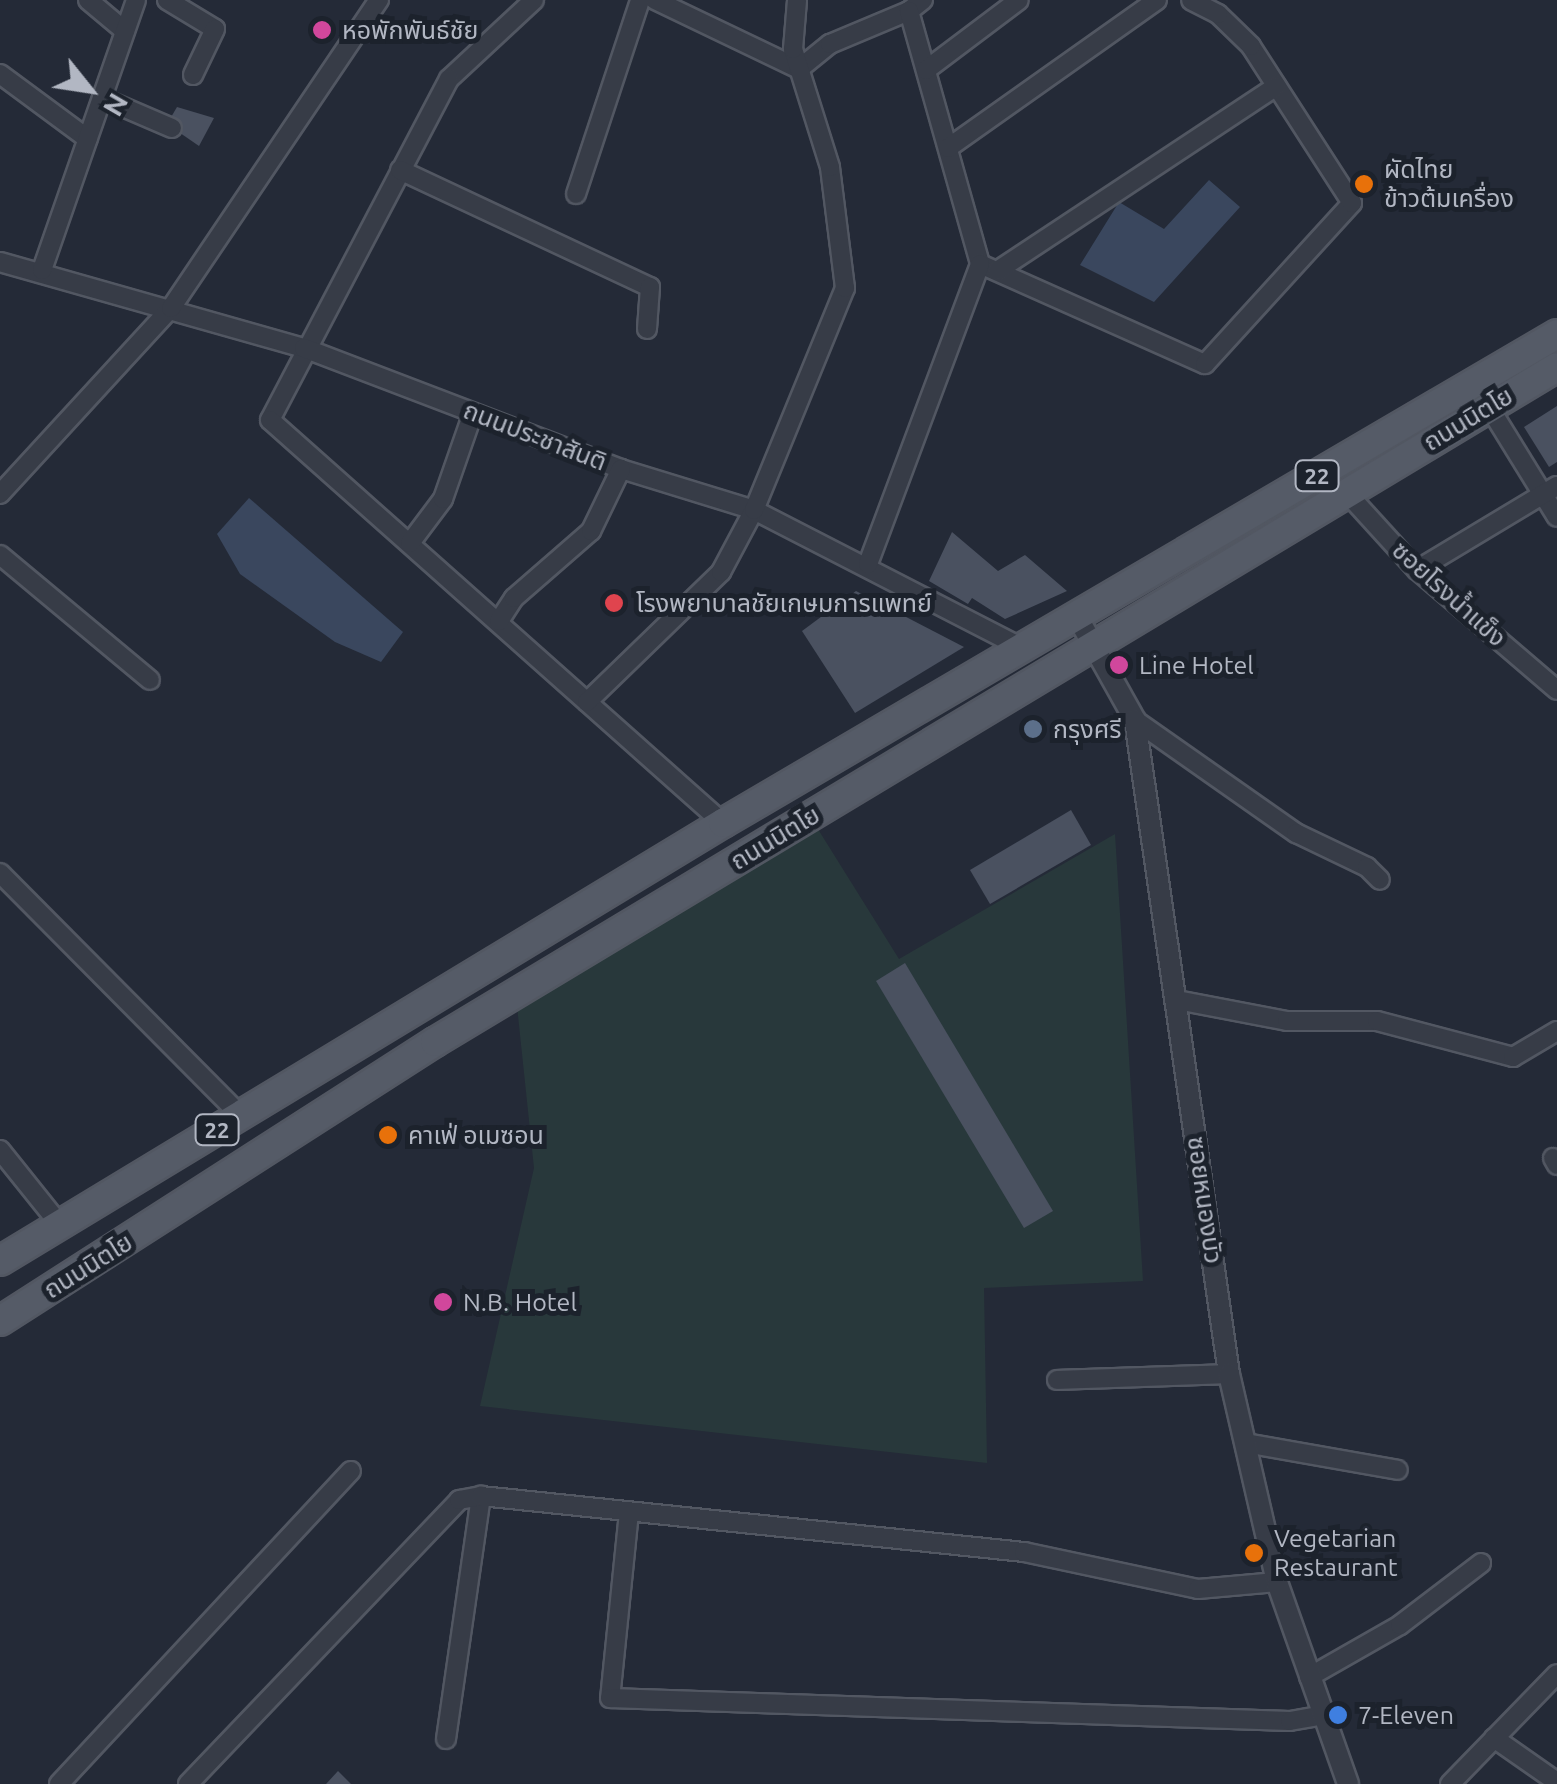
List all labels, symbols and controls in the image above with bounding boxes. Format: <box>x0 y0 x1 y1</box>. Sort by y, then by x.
place label: หอพักพันธ์ชัย <box>342 15 478 45</box>
marker: หอพักพันธ์ชัย <box>311 19 333 41</box>
north arrow <box>40 40 140 140</box>
text: N <box>98 88 135 122</box>
place label: ผัดไทย ข้าวต้มเครื่อง <box>1384 155 1514 214</box>
marker: ผัดไทย ข้าวต้มเครื่อง <box>1353 173 1375 195</box>
street label: ถนนนิตโย <box>1418 381 1518 457</box>
street label: ถนนประชาสันติ <box>459 395 611 477</box>
road number: 22 <box>1294 459 1340 493</box>
street label: ซอยโรงน้ำแข็ง <box>1386 535 1512 653</box>
place label: โรงพยาบาลชัยเกษมการแพทย์ <box>636 588 932 618</box>
marker: โรงพยาบาลชัยเกษมการแพทย์ <box>601 590 627 616</box>
place label: Line Hotel <box>1139 650 1254 680</box>
marker: Line Hotel <box>1108 654 1130 676</box>
place label: กรุงศรี <box>1053 714 1122 744</box>
marker: กรุงศรี <box>1022 718 1044 740</box>
street label: ถนนนิตโย <box>725 800 825 876</box>
road number: 22 <box>194 1113 240 1147</box>
place label: คาเฟ่ อเมซอน <box>408 1120 544 1150</box>
marker: คาเฟ่ อเมซอน <box>377 1124 399 1146</box>
street label: ซอยหนองบัว <box>1181 1134 1229 1266</box>
street label: ถนนนิตโย <box>38 1227 138 1305</box>
place label: N.B. Hotel <box>463 1287 577 1317</box>
marker: N.B. Hotel <box>432 1291 454 1313</box>
place label: Vegetarian Restaurant <box>1274 1524 1397 1583</box>
marker: Vegetarian Restaurant <box>1243 1542 1265 1564</box>
place label: 7-Eleven <box>1358 1700 1454 1730</box>
marker: 7-Eleven <box>1327 1704 1349 1726</box>

